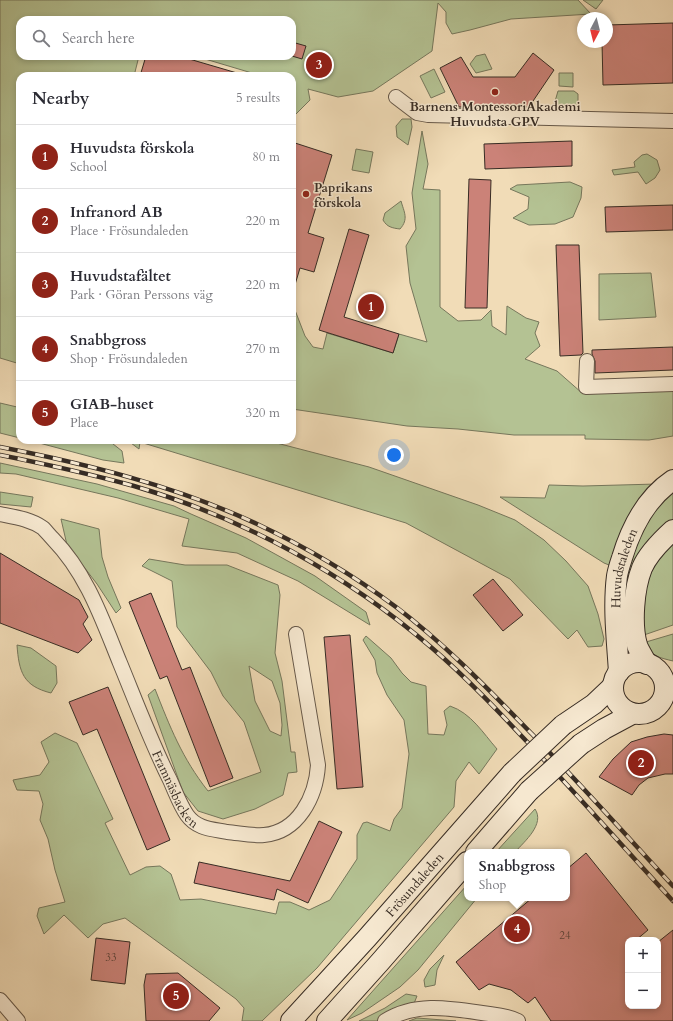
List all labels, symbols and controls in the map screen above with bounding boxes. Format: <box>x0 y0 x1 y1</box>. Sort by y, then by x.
north arrow <box>577 12 613 48</box>
search box <box>16 16 296 60</box>
icon: search <box>30 27 52 49</box>
text: Search here <box>62 28 135 48</box>
pin: 3 <box>306 50 332 80</box>
text: Nearby <box>32 87 89 110</box>
marker: Barnens MontessoriAkademi Huvudsta GPV <box>490 87 500 97</box>
text: 5 results <box>236 89 280 107</box>
place label: Barnens MontessoriAkademi Huvudsta GPV <box>409 98 581 131</box>
text: Huvudsta förskola <box>70 138 194 158</box>
text: 1 <box>42 148 48 166</box>
text: 80 m <box>252 148 280 166</box>
text: School <box>70 158 107 176</box>
place label: Paprikans förskola <box>314 179 373 212</box>
marker: Paprikans förskola <box>301 189 311 199</box>
text: Infranord AB <box>70 202 163 222</box>
text: 2 <box>42 212 48 230</box>
text: 220 m <box>246 212 280 230</box>
text: Place · Frösundaleden <box>70 222 189 240</box>
text: Huvudstafältet <box>70 266 171 286</box>
text: 3 <box>42 276 48 294</box>
text: 220 m <box>246 276 280 294</box>
text: Park · Göran Perssons väg <box>70 286 213 304</box>
pin: 1 <box>358 292 384 322</box>
text: Snabbgross <box>70 330 146 350</box>
text: 4 <box>42 340 48 358</box>
text: 270 m <box>246 340 280 358</box>
text: Shop · Frösundaleden <box>70 350 188 368</box>
text: GIAB-huset <box>70 394 154 414</box>
text: 5 <box>42 404 48 422</box>
text: 320 m <box>246 404 280 422</box>
text: Place <box>70 414 98 432</box>
your location <box>384 445 404 465</box>
street label: Huvudstaleden <box>607 525 642 608</box>
street label: Framnäsbacken <box>147 748 202 833</box>
pin: 2 <box>628 748 654 778</box>
street label: Frösundaleden <box>382 849 449 921</box>
popup <box>464 849 570 901</box>
text: Snabbgross <box>479 856 555 876</box>
text: Shop <box>479 876 506 894</box>
pin: 4 <box>504 914 530 944</box>
house number: 24 <box>559 928 571 943</box>
map controls <box>625 937 661 1009</box>
button: + <box>625 937 661 973</box>
house number: 33 <box>105 950 117 965</box>
button: − <box>625 973 661 1009</box>
pin: 5 <box>163 981 189 1011</box>

